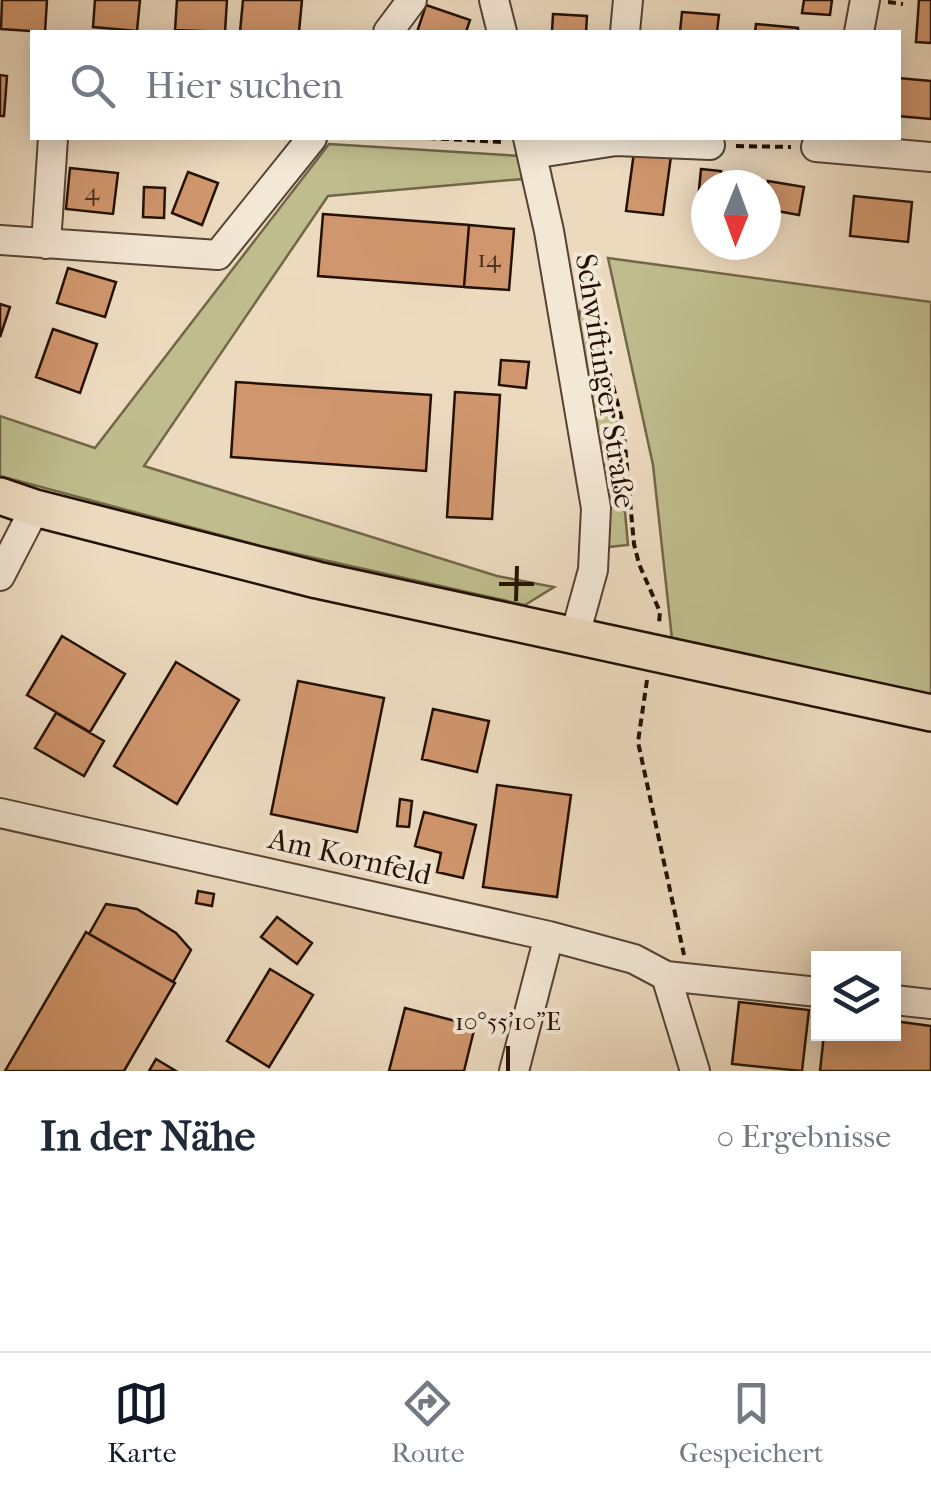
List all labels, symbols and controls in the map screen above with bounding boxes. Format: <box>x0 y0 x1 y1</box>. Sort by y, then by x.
search box <box>30 30 901 140</box>
icon: search <box>65 58 120 113</box>
text: Hier suchen <box>145 63 343 108</box>
north arrow <box>691 170 781 260</box>
house number: 4 <box>85 177 101 206</box>
house number: 14 <box>477 244 502 273</box>
street label: Schwiftinger Straße <box>568 251 642 511</box>
street label: Am Kornfeld <box>264 821 435 893</box>
map controls <box>811 951 901 1041</box>
button: layers <box>811 951 901 1041</box>
text: 10°55'10"E <box>455 1007 561 1036</box>
text: In der Nähe <box>40 1112 255 1161</box>
text: 0 Ergebnisse <box>716 1118 891 1155</box>
tab: Karte <box>107 1376 177 1469</box>
tab: Route <box>391 1376 465 1469</box>
tab: Gespeichert <box>679 1376 824 1469</box>

